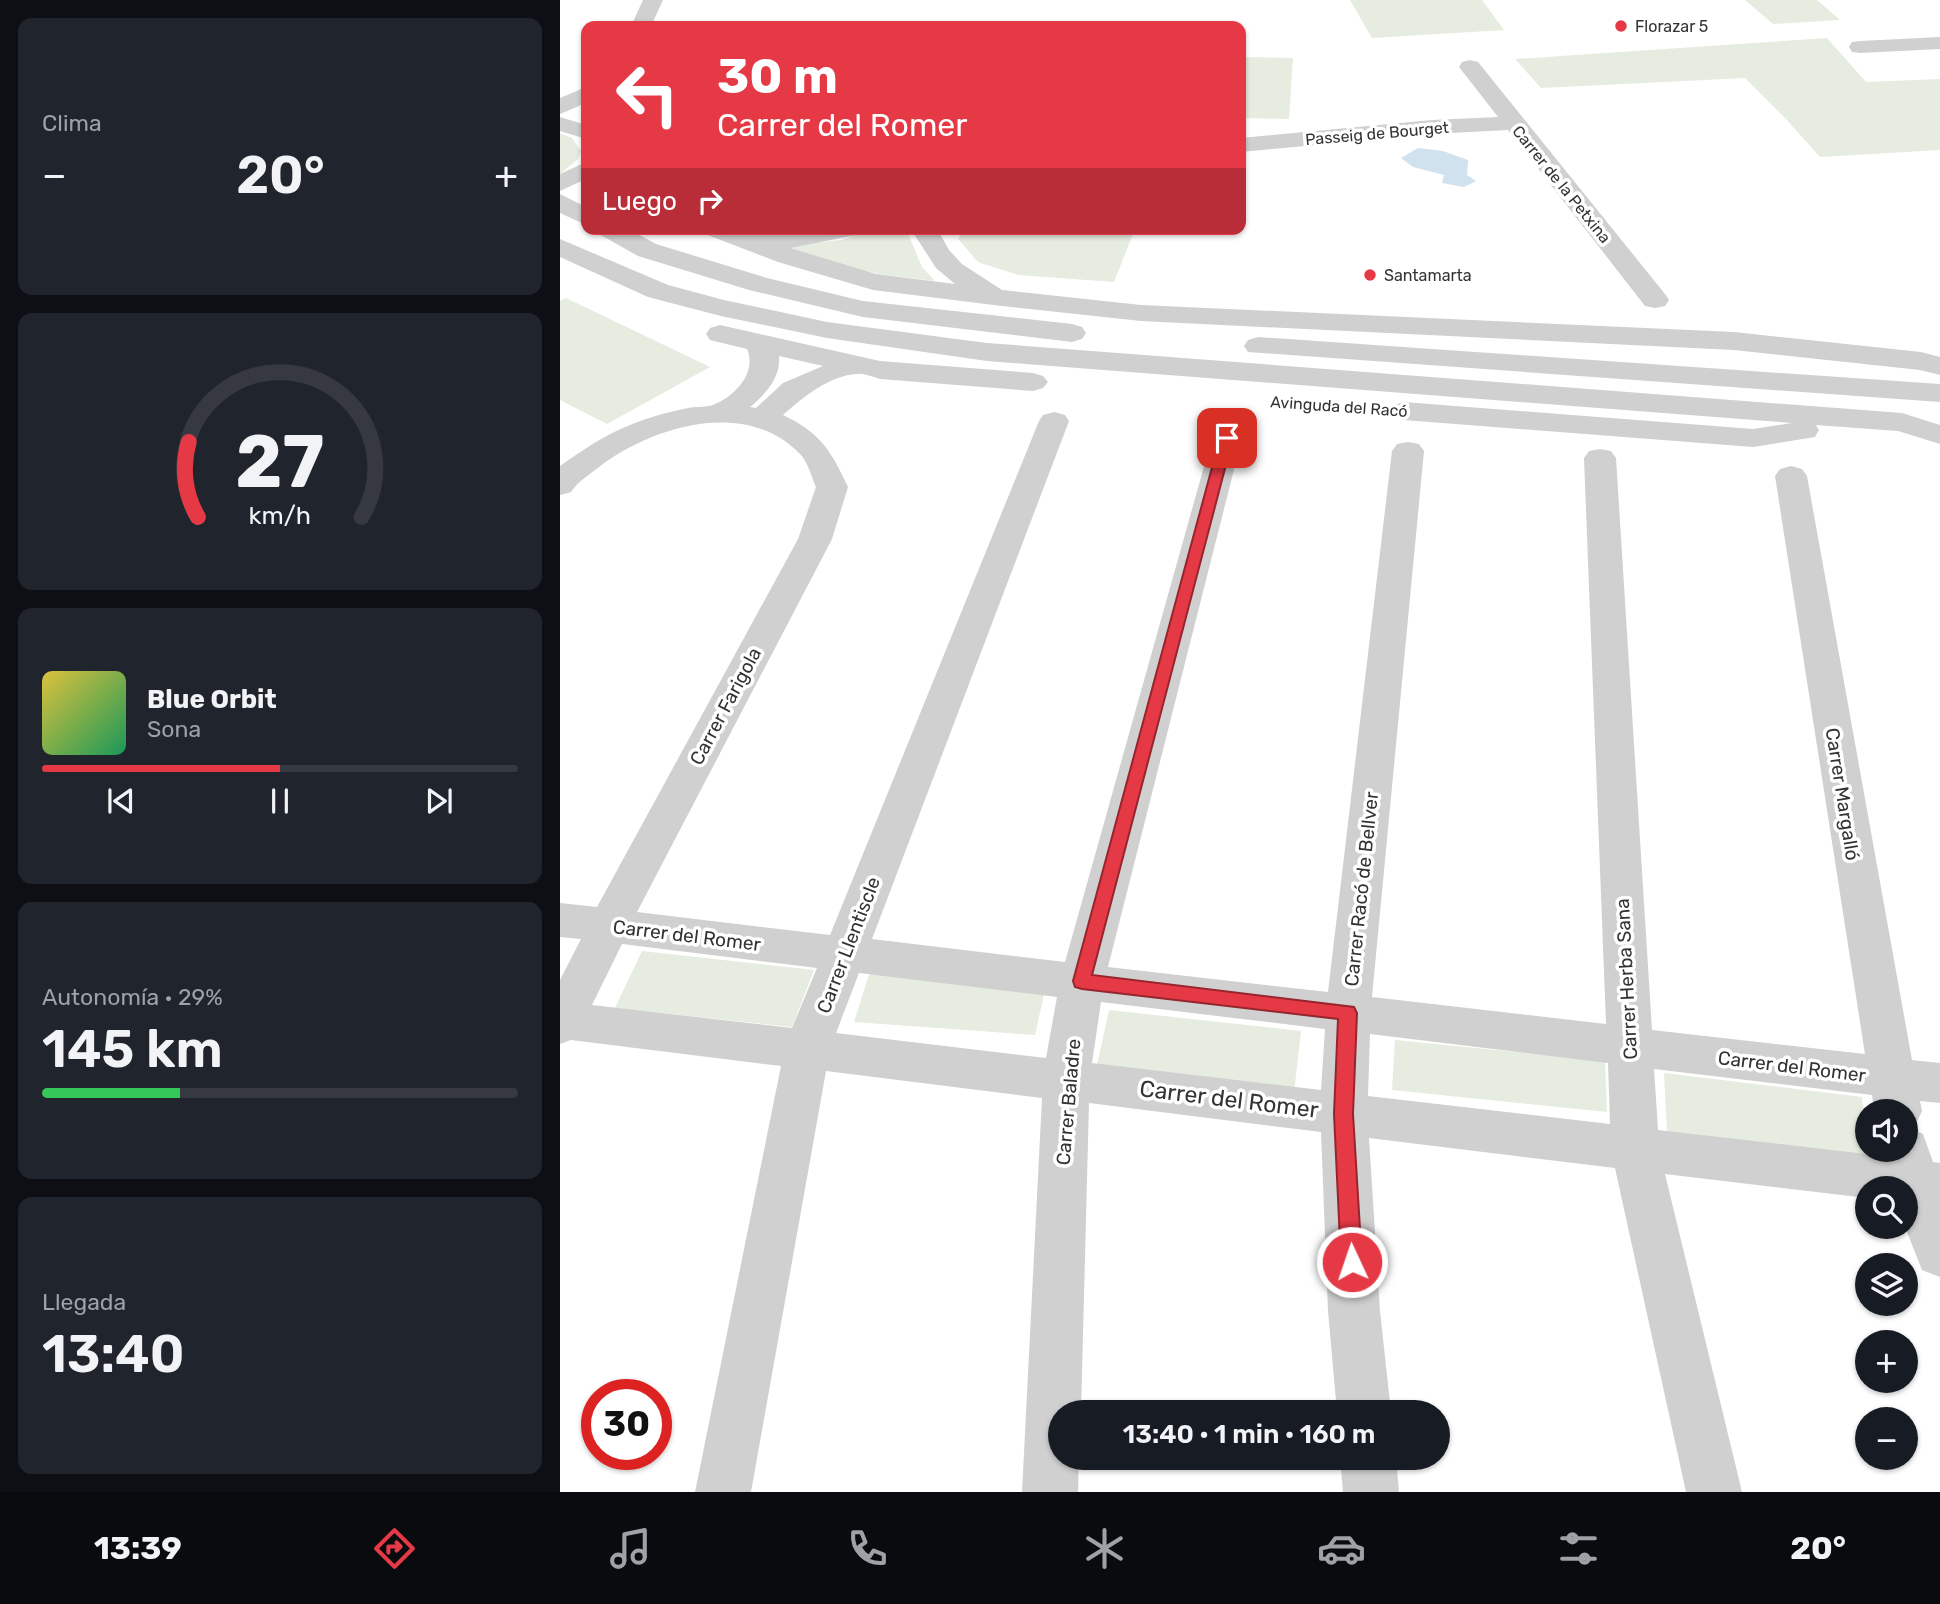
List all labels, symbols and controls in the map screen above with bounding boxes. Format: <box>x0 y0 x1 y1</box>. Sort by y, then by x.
place label: Florazar 5 <box>1635 17 1708 36</box>
marker: Florazar 5 <box>1613 18 1629 34</box>
text: 30 m <box>717 47 838 105</box>
icon: left <box>602 49 693 140</box>
text: Carrer del Romer <box>717 106 967 144</box>
text: Clima <box>42 109 102 137</box>
street label: Passeig de Bourget <box>1304 118 1450 149</box>
street label: Carrer de la Petxina <box>1508 122 1615 247</box>
text: 20° <box>236 144 325 206</box>
text: − <box>42 152 67 198</box>
text: + <box>494 152 518 198</box>
icon: right <box>691 182 729 220</box>
text: Luego <box>602 186 677 217</box>
place label: Santamarta <box>1384 266 1472 285</box>
marker: Santamarta <box>1362 267 1378 283</box>
street label: Avinguda del Racó <box>1270 392 1408 421</box>
pin <box>1197 408 1257 468</box>
icon: arrive <box>1208 419 1246 457</box>
text: 27 <box>235 420 325 506</box>
text: km/h <box>249 501 311 530</box>
street label: Carrer Farigola <box>685 644 766 769</box>
text: Blue Orbit <box>147 684 277 715</box>
text: Sona <box>147 715 201 743</box>
street label: Carrer Margalló <box>1821 726 1864 862</box>
icon: previous <box>102 782 140 820</box>
icon: pause <box>261 782 299 820</box>
icon: next <box>420 782 458 820</box>
street label: Carrer Racó de Bellver <box>1340 790 1383 988</box>
street label: Carrer Llentiscle <box>812 874 885 1017</box>
street label: Carrer Herba Sana <box>1611 898 1642 1060</box>
street label: Carrer del Romer <box>612 915 763 956</box>
text: Autonomía · 29% <box>42 983 223 1011</box>
text: 145 km <box>42 1018 223 1080</box>
street label: Carrer Baladre <box>1052 1038 1085 1166</box>
street label: Carrer del Romer <box>1717 1046 1868 1087</box>
street label: Carrer del Romer <box>1138 1074 1320 1124</box>
map controls <box>1855 1099 1918 1470</box>
button: sound <box>1855 1099 1918 1162</box>
button: search <box>1855 1176 1918 1239</box>
position arrow <box>1315 1225 1389 1299</box>
button: layers <box>1855 1253 1918 1316</box>
text: Llegada <box>42 1288 126 1316</box>
text: 13:40 <box>42 1323 185 1385</box>
button: + <box>1855 1330 1918 1393</box>
speed limit sign: 30 <box>581 1379 672 1470</box>
button: − <box>1855 1407 1918 1470</box>
text: 13:40 · 1 min · 160 m <box>1123 1419 1375 1450</box>
icon: directions <box>370 1524 419 1573</box>
icon: music <box>606 1524 655 1573</box>
icon: phone <box>843 1524 892 1573</box>
icon: climate <box>1080 1524 1129 1573</box>
icon: car <box>1317 1524 1366 1573</box>
icon: filters <box>1554 1524 1603 1573</box>
text: 13:39 <box>94 1529 182 1567</box>
text: 20° <box>1790 1529 1846 1567</box>

